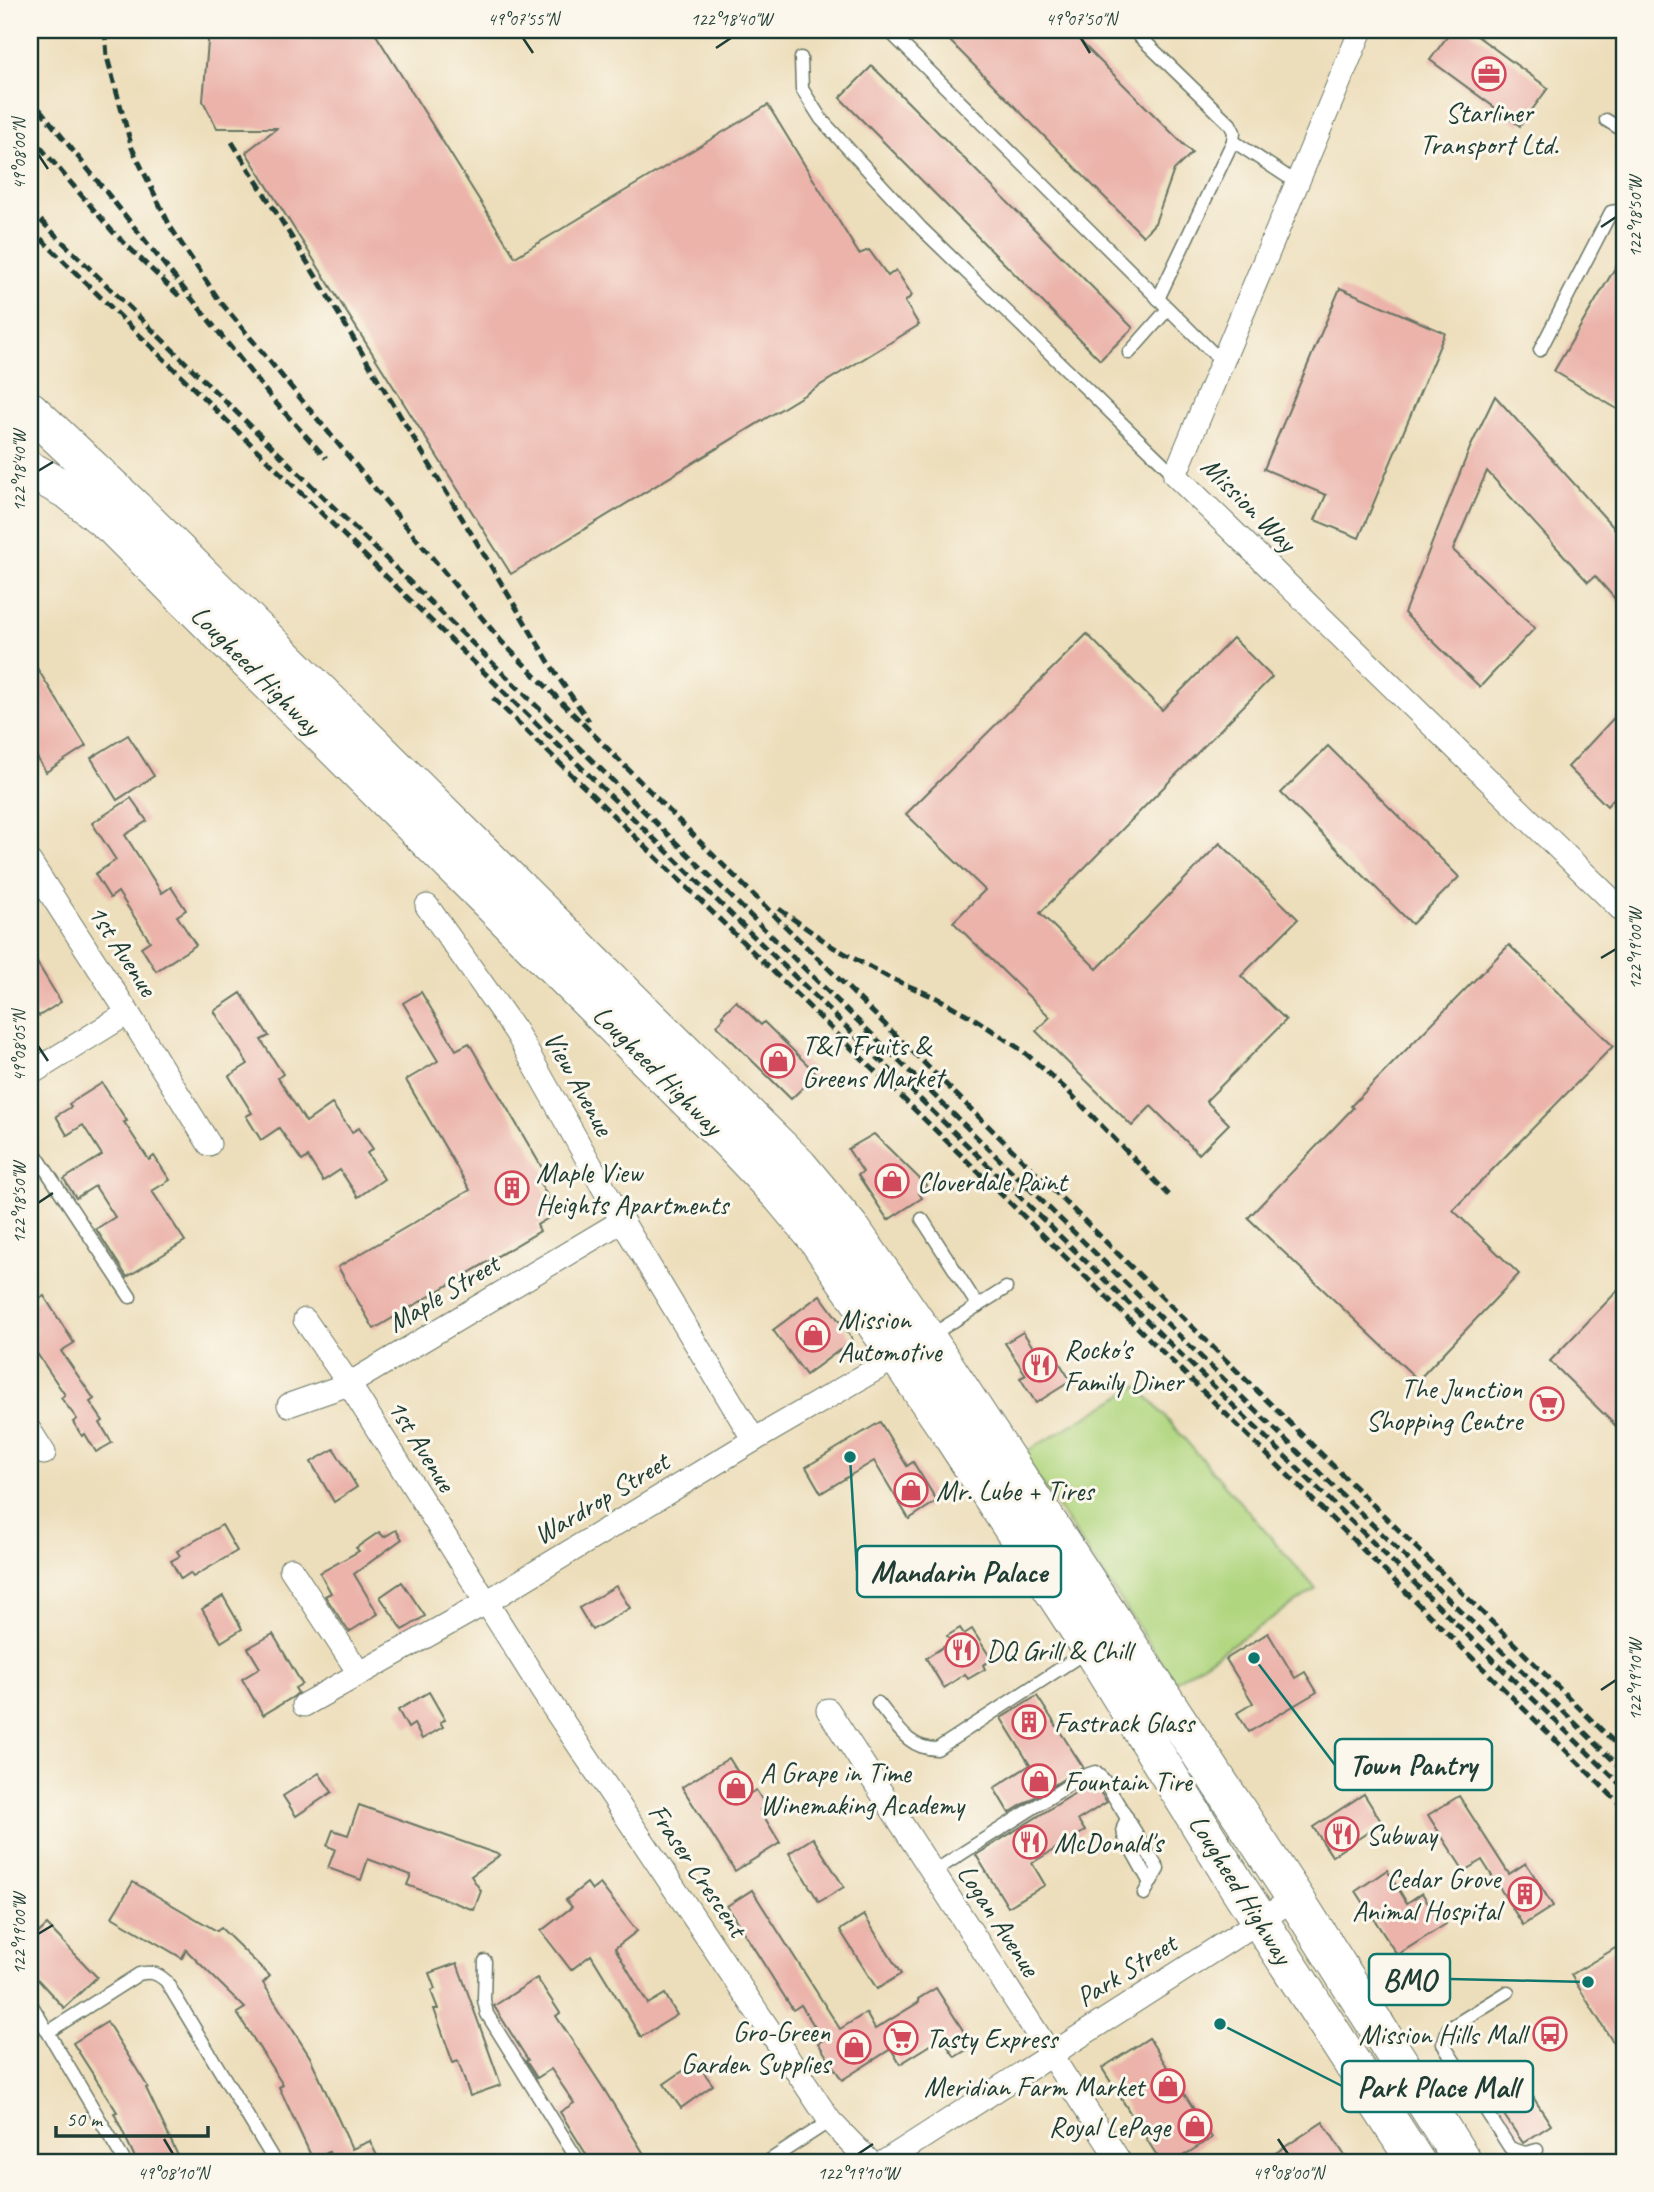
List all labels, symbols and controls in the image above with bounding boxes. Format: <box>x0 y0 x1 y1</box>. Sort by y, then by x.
text: 49°07'55"N <box>488 8 562 30</box>
text: 122°18'40"W <box>690 8 775 30</box>
text: 49°07'50"N <box>1046 8 1120 30</box>
office icon: Starliner Transport Ltd. <box>1470 55 1508 93</box>
place label: Starliner Transport Ltd. <box>1420 95 1559 162</box>
text: 49°08'00"N <box>8 115 30 189</box>
text: 122°18'50"W <box>1624 173 1646 258</box>
text: 122°18'40"W <box>8 427 30 512</box>
street label: Mission Way <box>1194 449 1306 561</box>
street label: Lougheed Highway <box>184 598 330 744</box>
street label: 1st Avenue <box>80 897 167 1004</box>
text: 122°19'00"W <box>1624 905 1646 990</box>
street label: Lougheed Highway <box>586 998 732 1144</box>
text: 49°08'05"N <box>8 1007 30 1081</box>
street label: View Avenue <box>536 1025 623 1143</box>
place label: T&T Fruits & Greens Market <box>802 1028 947 1095</box>
shop icon: T&T Fruits & Greens Market <box>759 1042 797 1080</box>
place label: Maple View Heights Apartments <box>536 1155 731 1222</box>
text: 122°18'50"W <box>8 1159 30 1244</box>
shop icon: Cloverdale Paint <box>873 1162 911 1200</box>
place label: Cloverdale Paint <box>917 1164 1069 1199</box>
building icon: Maple View Heights Apartments <box>493 1169 531 1207</box>
street label: Maple Street <box>381 1245 508 1340</box>
place label: Mission Automotive <box>838 1302 943 1369</box>
shop icon: Mission Automotive <box>794 1316 832 1354</box>
place label: Rocko's Family Diner <box>1064 1332 1185 1399</box>
restaurant icon: Rocko's Family Diner <box>1021 1346 1059 1384</box>
place label: The Junction Shopping Centre <box>1366 1371 1524 1438</box>
supermarket icon: The Junction Shopping Centre <box>1528 1385 1566 1423</box>
street label: 1st Avenue <box>380 1392 465 1499</box>
street label: Wardrop Street <box>527 1443 677 1552</box>
shop icon: Mr. Lube + Tires <box>892 1471 930 1509</box>
place label: Mr. Lube + Tires <box>936 1473 1096 1508</box>
callout: Mandarin Palace <box>857 1546 1061 1597</box>
text: Mandarin Palace <box>871 1553 1049 1591</box>
restaurant icon: DQ Grill & Chill <box>943 1631 981 1669</box>
place label: DQ Grill & Chill <box>986 1633 1137 1668</box>
text: 122°19'10"W <box>1624 1636 1646 1721</box>
building icon: Fastrack Glass <box>1010 1703 1048 1741</box>
place label: Fastrack Glass <box>1054 1705 1197 1740</box>
callout: Town Pantry <box>1335 1739 1492 1790</box>
text: Town Pantry <box>1349 1746 1480 1784</box>
place label: A Grape in Time Winemaking Academy <box>760 1755 966 1822</box>
shop icon: Fountain Tire <box>1020 1762 1058 1800</box>
place label: Fountain Tire <box>1064 1764 1193 1799</box>
shop icon: A Grape in Time Winemaking Academy <box>717 1769 755 1807</box>
street label: Fraser Crescent <box>641 1797 757 1946</box>
street label: Lougheed Highway <box>1181 1808 1302 1972</box>
restaurant icon: Subway <box>1323 1815 1361 1853</box>
place label: Subway <box>1366 1817 1439 1852</box>
restaurant icon: McDonald's <box>1011 1823 1049 1861</box>
place label: McDonald's <box>1054 1825 1165 1860</box>
street label: Logan Avenue <box>950 1857 1049 1984</box>
place label: Cedar Grove Animal Hospital <box>1352 1861 1505 1928</box>
building icon: Cedar Grove Animal Hospital <box>1506 1875 1544 1913</box>
text: 122°19'00"W <box>8 1890 30 1975</box>
street label: Park Street <box>1069 1924 1185 2014</box>
callout: BMO <box>1369 1954 1450 2005</box>
text: BMO <box>1383 1961 1439 1999</box>
place label: Gro-Green Garden Supplies <box>681 2014 832 2081</box>
bus stop icon: Mission Hills Mall <box>1531 2015 1569 2053</box>
place label: Mission Hills Mall <box>1359 2017 1531 2052</box>
supermarket icon: Tasty Express <box>882 2019 920 2057</box>
place label: Tasty Express <box>926 2021 1060 2056</box>
shop icon: Gro-Green Garden Supplies <box>835 2028 873 2066</box>
callout: Park Place Mall <box>1342 2061 1533 2112</box>
shop icon: Meridian Farm Market <box>1149 2067 1187 2105</box>
text: Park Place Mall <box>1357 2068 1524 2106</box>
place label: Meridian Farm Market <box>924 2069 1147 2104</box>
scale bar <box>56 2094 208 2138</box>
text: 50 m <box>66 2106 104 2132</box>
shop icon: Royal LePage <box>1176 2107 1214 2145</box>
place label: Royal LePage <box>1049 2109 1172 2144</box>
text: 49°08'10"N <box>138 2162 212 2184</box>
text: 122°19'10"W <box>817 2162 902 2184</box>
text: 49°08'00"N <box>1253 2162 1327 2184</box>

